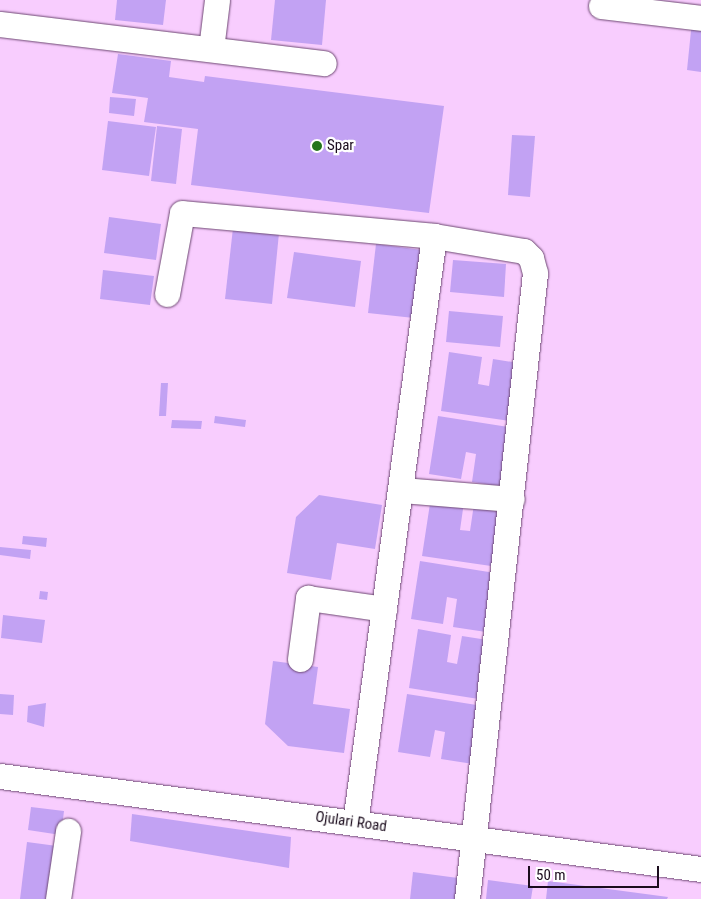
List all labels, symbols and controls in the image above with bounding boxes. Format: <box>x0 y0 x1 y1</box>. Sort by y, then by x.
place label: Spar <box>327 137 354 155</box>
marker: Spar <box>311 140 323 152</box>
street label: Ojulari Road <box>314 808 388 836</box>
scale bar <box>531 856 662 888</box>
text: 50 m <box>536 866 566 884</box>

